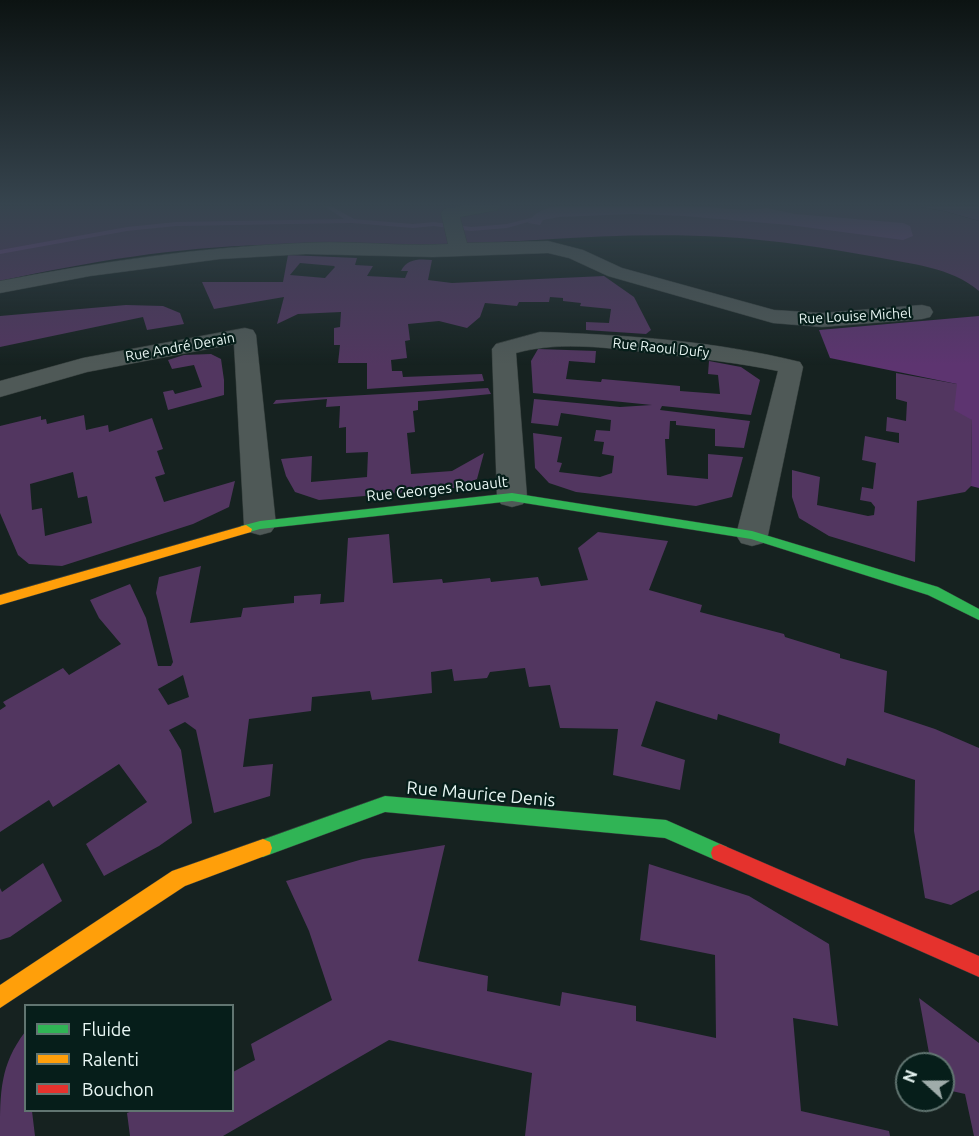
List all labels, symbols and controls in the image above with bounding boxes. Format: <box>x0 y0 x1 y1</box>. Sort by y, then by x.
street label: Rue Louise Michel <box>798 305 912 327</box>
street label: Rue André Derain <box>124 329 236 365</box>
street label: Rue Raoul Dufy <box>612 335 710 361</box>
street label: Rue Georges Rouault <box>365 473 509 505</box>
street label: Rue Maurice Denis <box>406 777 556 811</box>
legend <box>24 1004 234 1112</box>
text: Fluide <box>82 1019 131 1039</box>
text: Ralenti <box>82 1049 139 1069</box>
north arrow <box>895 1052 955 1112</box>
text: N <box>900 1067 921 1085</box>
text: Bouchon <box>82 1079 154 1099</box>

